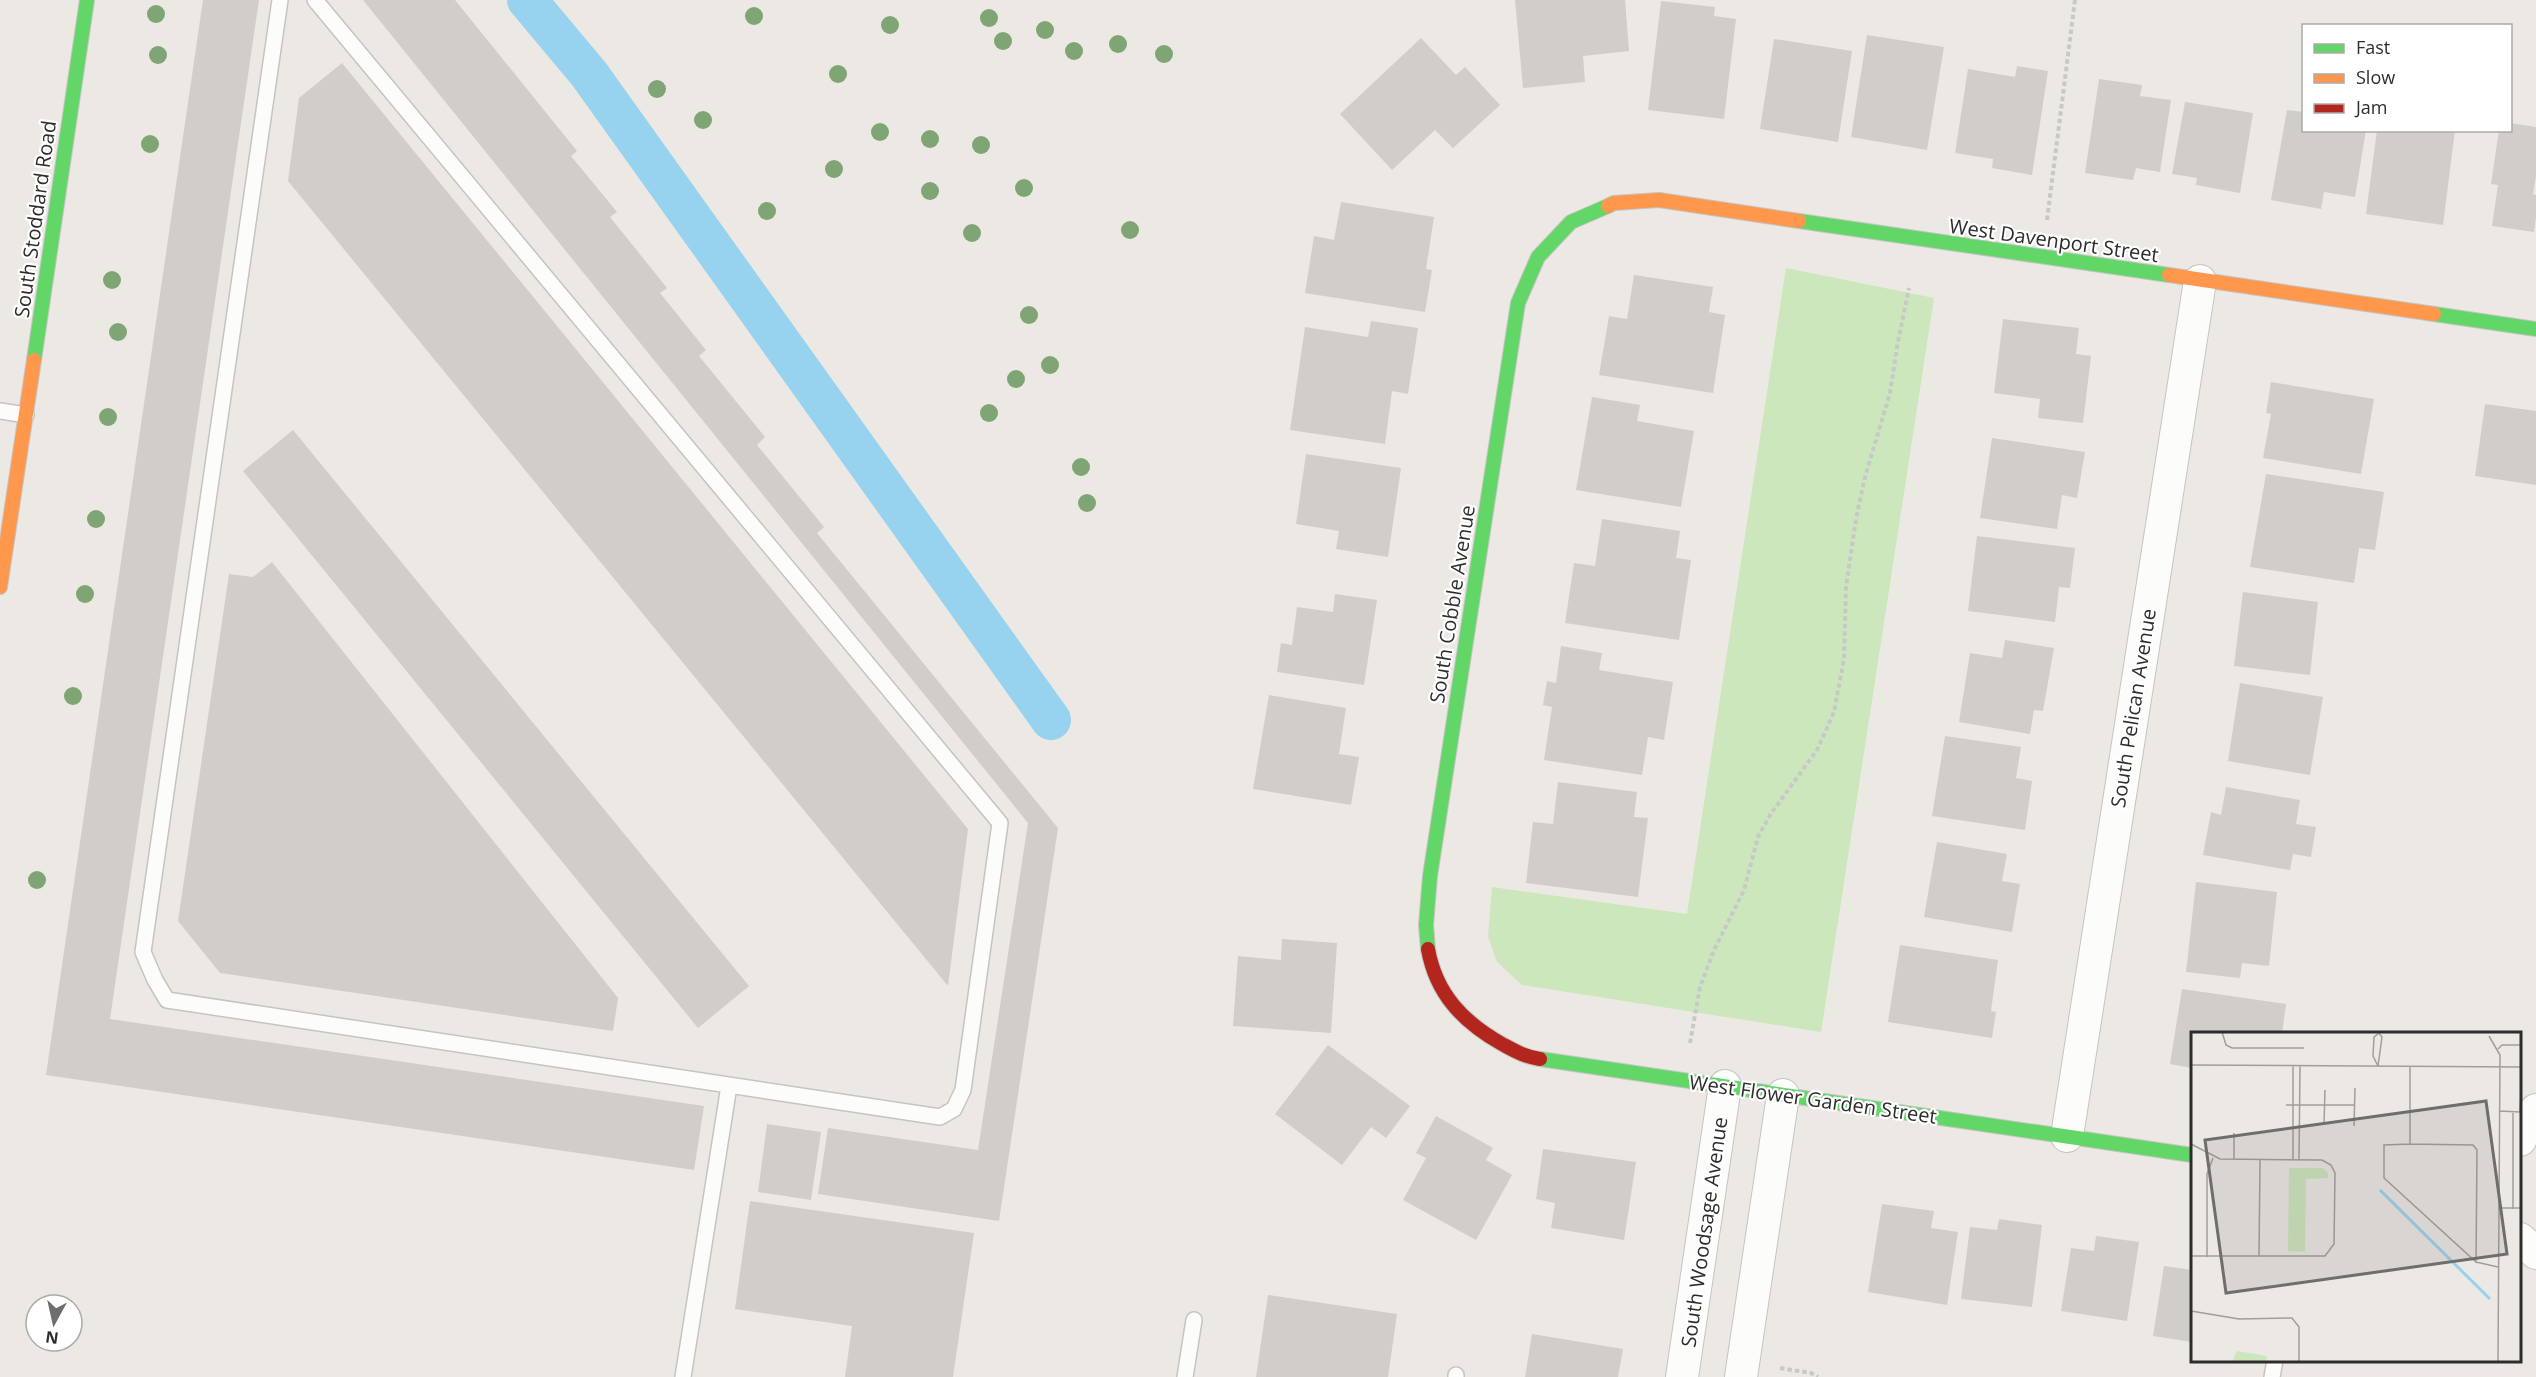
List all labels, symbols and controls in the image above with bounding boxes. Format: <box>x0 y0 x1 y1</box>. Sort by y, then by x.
legend <box>2302 24 2512 132</box>
text: Fast <box>2356 35 2390 59</box>
text: Slow <box>2356 65 2395 89</box>
text: Jam <box>2354 95 2388 119</box>
street label: South Stoddard Road <box>8 119 62 319</box>
street label: West Davenport Street <box>1948 212 2160 268</box>
street label: South Cobble Avenue <box>1423 503 1481 705</box>
street label: South Pelican Avenue <box>2104 607 2162 809</box>
inset map <box>2191 1032 2521 1362</box>
street label: West Flower Garden Street <box>1688 1068 1938 1130</box>
street label: South Woodsage Avenue <box>1674 1115 1734 1349</box>
north arrow <box>24 1293 84 1353</box>
text: N <box>44 1326 60 1350</box>

